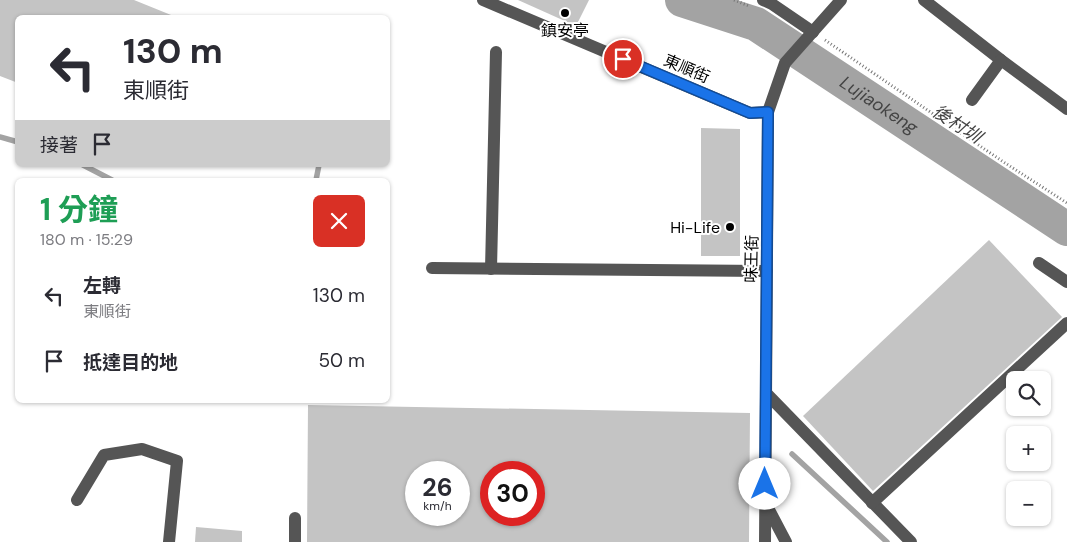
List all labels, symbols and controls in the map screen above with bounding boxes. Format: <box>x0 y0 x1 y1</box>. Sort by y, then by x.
marker: 鎮安亭 <box>559 7 571 19</box>
place label: 鎮安亭 <box>541 20 589 41</box>
text: 130 m <box>123 28 223 74</box>
icon: left <box>40 35 105 100</box>
pin <box>602 38 644 80</box>
icon: arrive <box>609 45 637 73</box>
street label: 東順街 <box>661 49 713 88</box>
water label: Lujiaokeng <box>835 71 923 140</box>
text: 東順街 <box>123 76 189 105</box>
water label: 後村圳 <box>928 99 989 150</box>
icon: arrive <box>88 130 116 158</box>
text: 接著 <box>40 133 78 158</box>
text: 1 分鐘 <box>40 190 118 229</box>
button: close <box>313 195 365 247</box>
place label: Hi-Life <box>670 217 720 238</box>
marker: Hi-Life <box>724 221 736 233</box>
text: 180 m · 15:29 <box>40 229 133 250</box>
street label: 味王街 <box>741 235 762 283</box>
text: 左轉 <box>83 273 121 298</box>
icon: left <box>40 282 68 310</box>
text: 130 m <box>313 283 365 308</box>
text: 東順街 <box>83 301 131 322</box>
icon: arrive <box>40 347 68 375</box>
text: 50 m <box>318 348 365 373</box>
text: 抵達目的地 <box>83 350 178 375</box>
map controls <box>1006 371 1051 526</box>
button: search <box>1006 371 1051 416</box>
button: + <box>1006 426 1051 471</box>
position arrow <box>738 457 790 509</box>
speed limit sign: 30 <box>480 461 545 526</box>
text: 26 <box>422 471 453 504</box>
button: − <box>1006 481 1051 526</box>
text: km/h <box>423 498 452 514</box>

